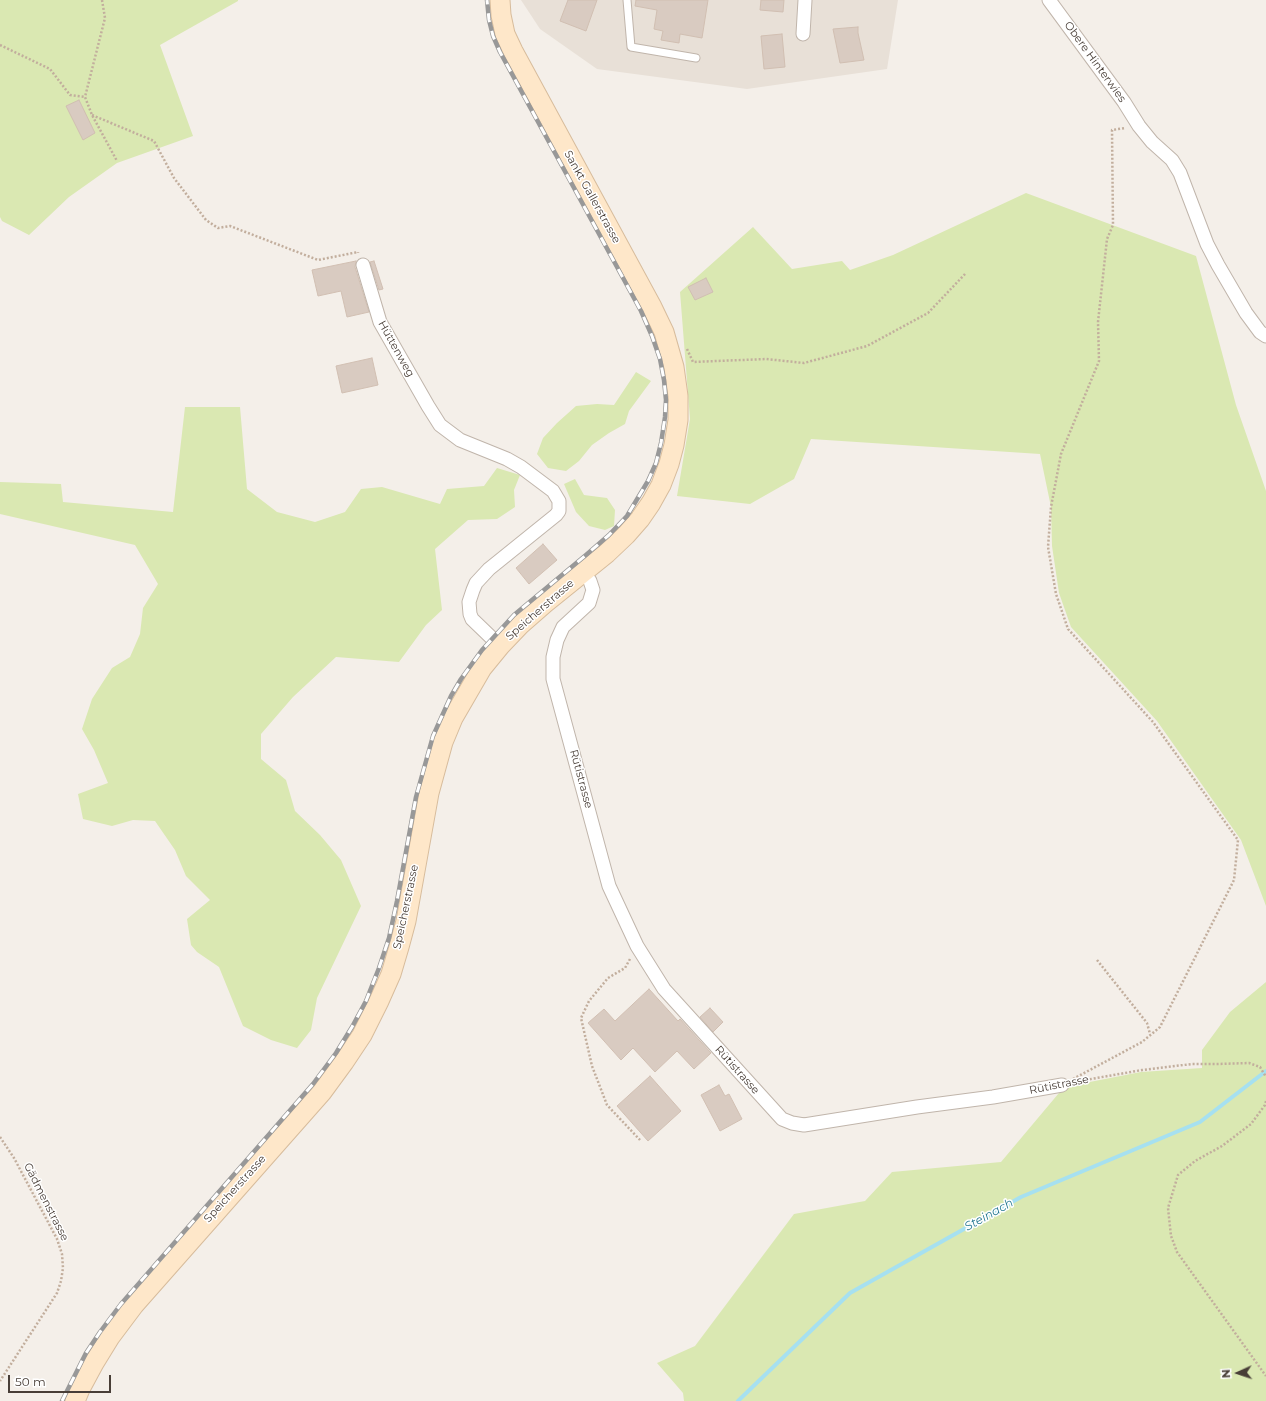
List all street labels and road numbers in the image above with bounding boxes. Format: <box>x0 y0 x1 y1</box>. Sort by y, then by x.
street label: Obere Hinterwies <box>1061 19 1129 105</box>
street label: Sankt Gallerstrasse <box>561 148 623 246</box>
street label: Hüttenweg <box>375 318 417 380</box>
street label: Speicherstrasse <box>503 577 577 643</box>
street label: Rütistrasse <box>567 748 595 810</box>
street label: Speicherstrasse <box>391 864 421 950</box>
street label: Rütistrasse <box>712 1043 762 1097</box>
street label: Rütistrasse <box>1028 1073 1090 1097</box>
street label: Speicherstrasse <box>201 1153 269 1225</box>
street label: Gädmenstrasse <box>21 1161 71 1243</box>

